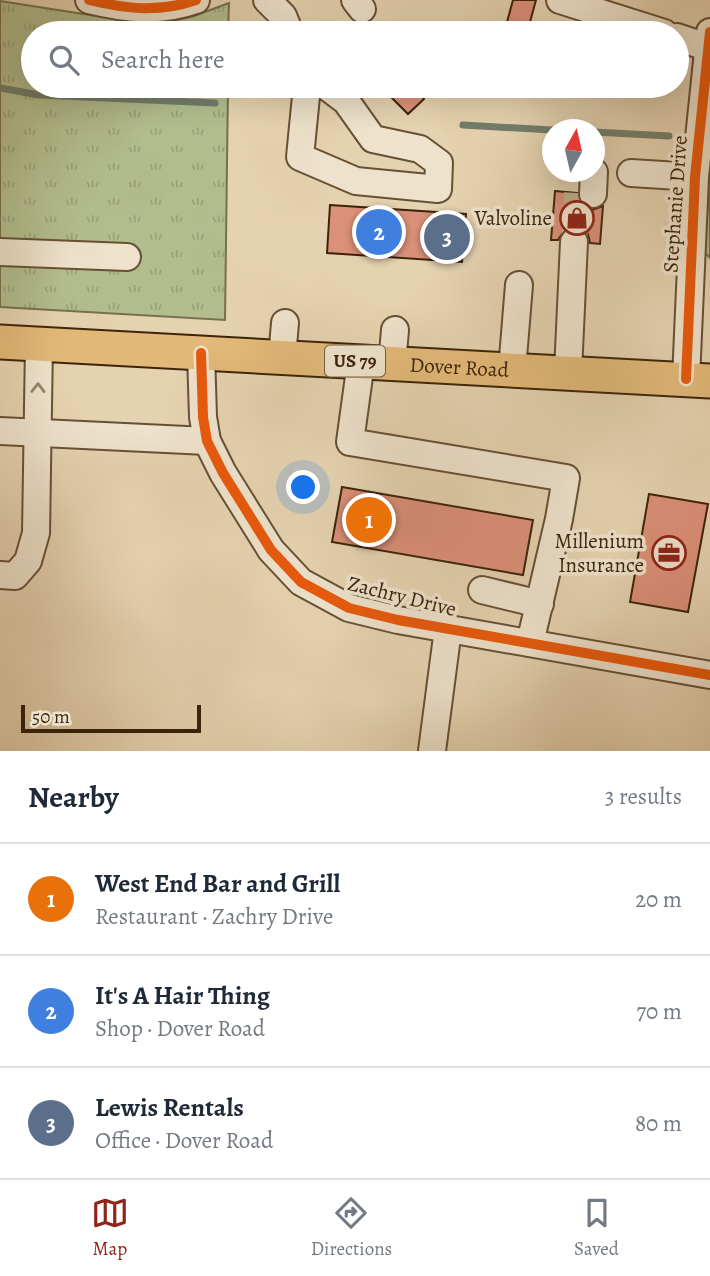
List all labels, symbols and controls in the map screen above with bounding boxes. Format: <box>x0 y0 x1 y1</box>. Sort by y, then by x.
search box <box>21 21 689 98</box>
icon: search <box>45 41 83 79</box>
text: Search here <box>101 42 225 77</box>
north arrow <box>542 119 605 182</box>
street label: Stephanie Drive <box>656 134 694 274</box>
shop icon: Valvoline <box>558 199 596 237</box>
place label: Valvoline <box>474 204 552 232</box>
pin: 2 <box>356 206 402 258</box>
pin: 3 <box>424 211 470 263</box>
road number: US 79 <box>325 346 385 376</box>
street label: Dover Road <box>409 351 510 384</box>
one-way arrow <box>30 383 46 393</box>
your location <box>286 470 320 504</box>
pin: 1 <box>346 494 392 546</box>
place label: Millenium Insurance <box>555 527 644 579</box>
office icon: Millenium Insurance <box>650 534 688 572</box>
street label: Zachry Drive <box>345 569 459 623</box>
scale bar <box>21 702 201 734</box>
text: 50 m <box>32 704 70 730</box>
text: Nearby <box>28 777 119 817</box>
text: 3 results <box>605 781 682 812</box>
text: West End Bar and Grill <box>95 866 340 901</box>
text: 1 <box>47 884 55 915</box>
text: 20 m <box>635 884 682 915</box>
text: Restaurant · Zachry Drive <box>95 901 333 932</box>
text: It's A Hair Thing <box>95 978 270 1013</box>
text: 2 <box>45 996 57 1027</box>
text: 70 m <box>636 996 682 1027</box>
text: Shop · Dover Road <box>95 1013 265 1044</box>
text: Lewis Rentals <box>95 1090 244 1125</box>
text: 3 <box>46 1108 56 1139</box>
text: 80 m <box>635 1108 682 1139</box>
text: Office · Dover Road <box>95 1125 273 1156</box>
tab: Map <box>91 1194 129 1262</box>
tab: Directions <box>311 1194 392 1262</box>
tab: Saved <box>574 1194 619 1262</box>

